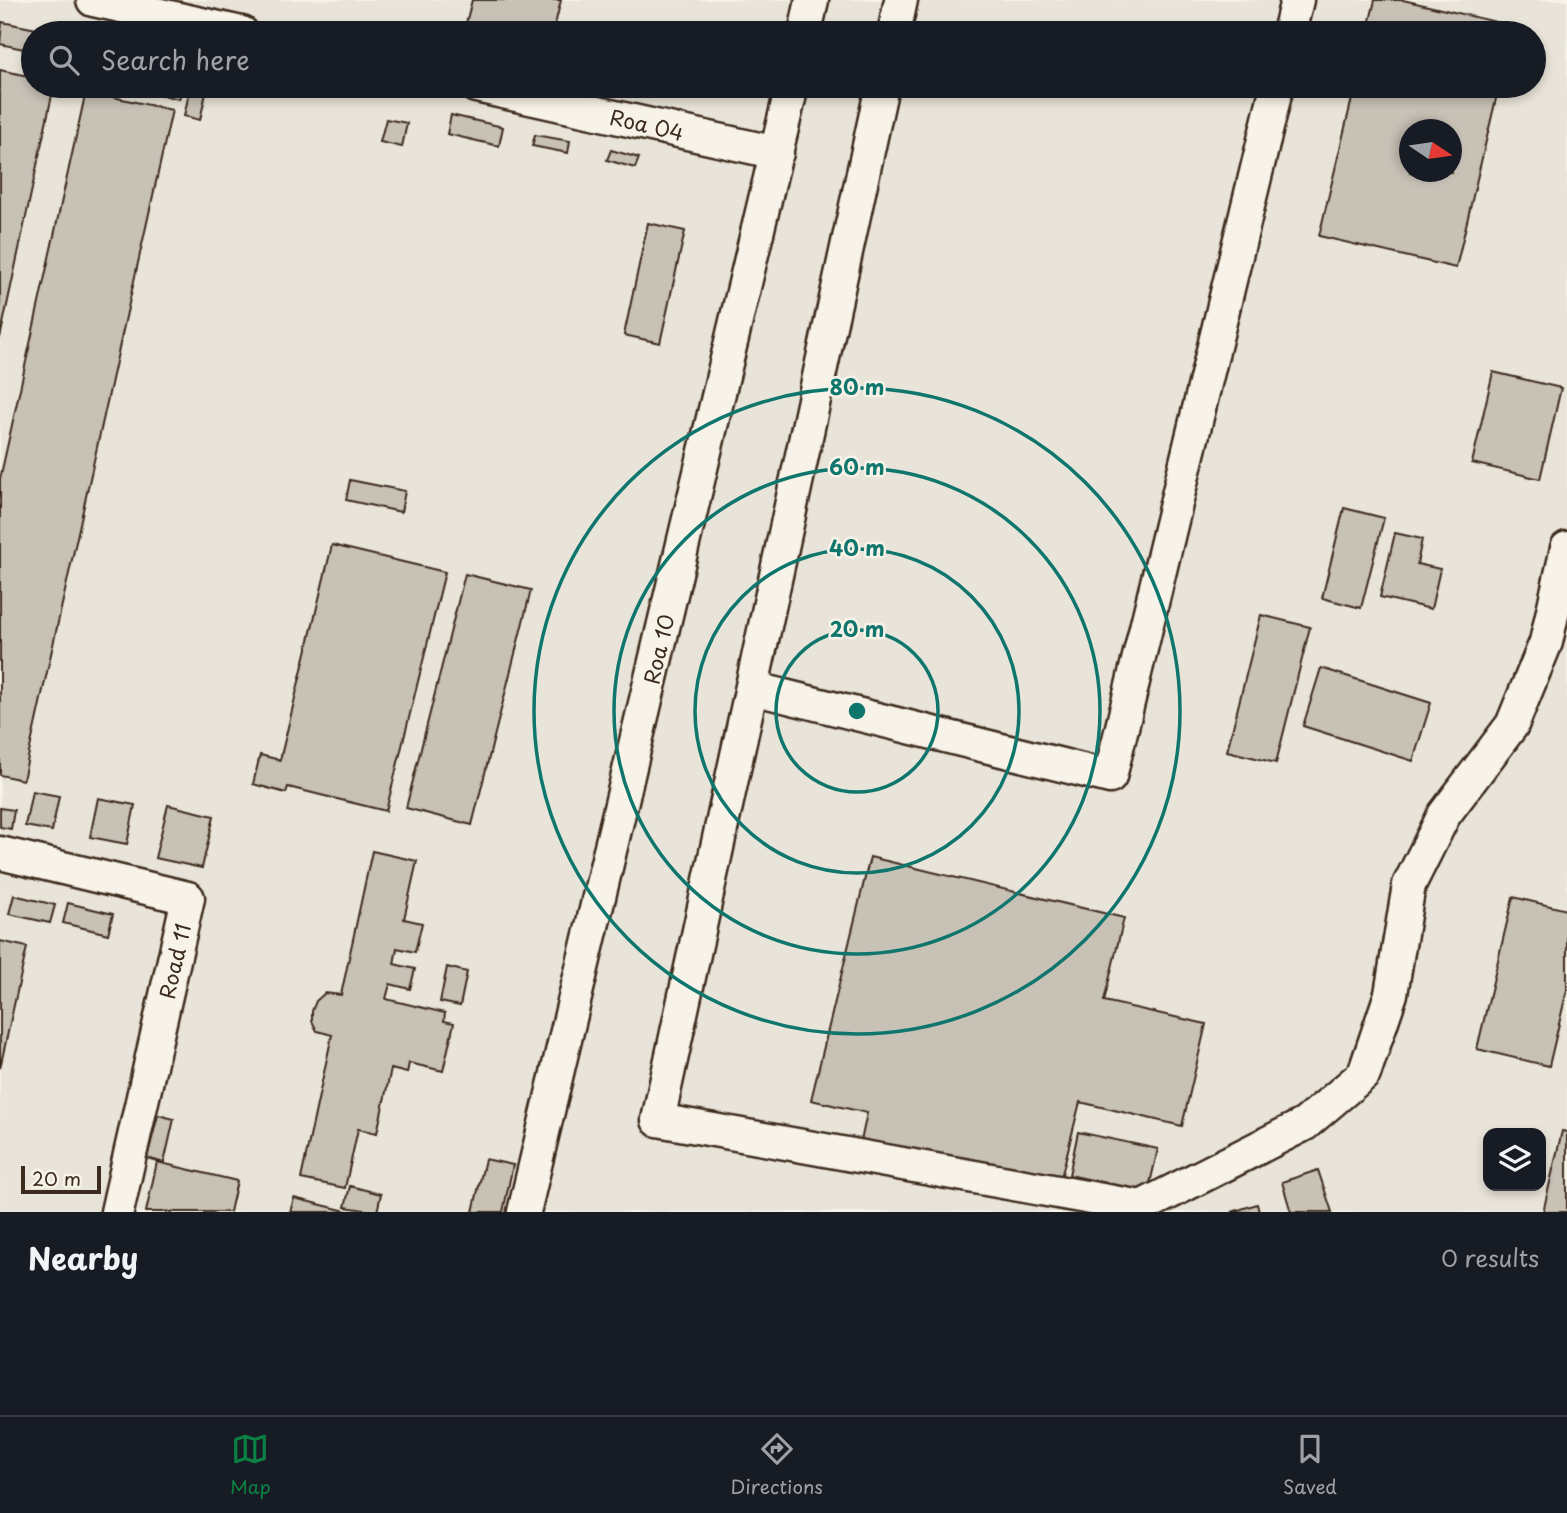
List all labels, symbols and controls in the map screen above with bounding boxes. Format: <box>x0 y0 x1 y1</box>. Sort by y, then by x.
search box <box>21 21 1546 98</box>
text: Search here <box>101 40 250 79</box>
icon: search <box>45 41 83 79</box>
street label: Roa 04 <box>607 100 687 148</box>
north arrow <box>1399 119 1462 182</box>
text: 80 m <box>830 370 884 402</box>
text: 60 m <box>829 450 885 482</box>
text: 40 m <box>829 531 885 563</box>
street label: Roa 10 <box>634 611 682 687</box>
text: 20 m <box>830 612 884 644</box>
centre of rings <box>845 699 869 723</box>
street label: Road 11 <box>150 920 198 1002</box>
map controls <box>1483 1128 1546 1191</box>
button: layers <box>1483 1128 1546 1191</box>
scale bar <box>21 1163 102 1195</box>
text: 20 m <box>32 1164 81 1192</box>
text: Nearby <box>28 1235 138 1280</box>
text: 0 results <box>1441 1240 1539 1275</box>
tab: Map <box>230 1430 271 1500</box>
tab: Directions <box>731 1430 823 1500</box>
tab: Saved <box>1283 1430 1337 1500</box>

